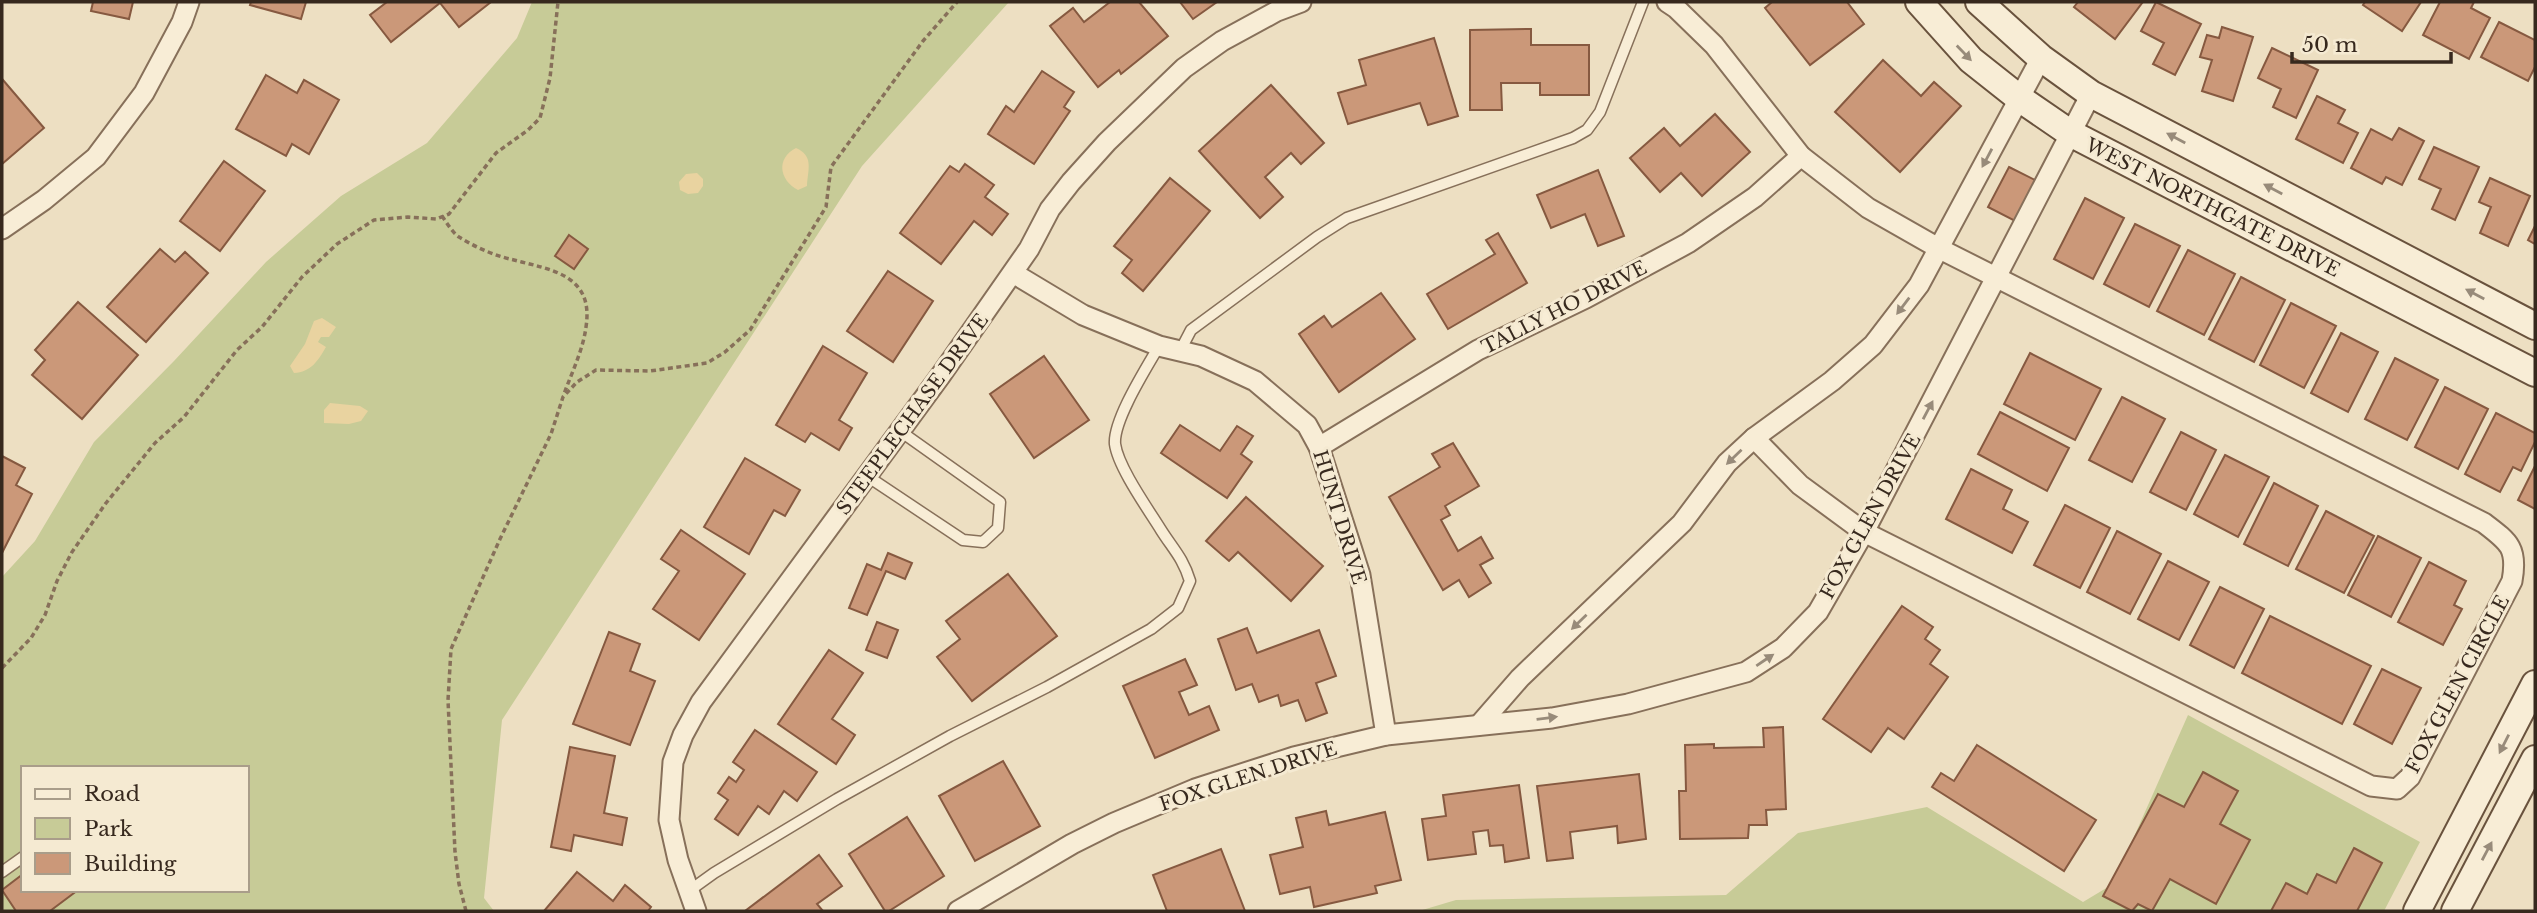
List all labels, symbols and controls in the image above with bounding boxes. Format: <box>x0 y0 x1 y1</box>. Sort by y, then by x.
scale bar <box>2292 21 2451 65</box>
text: 50 m <box>2302 32 2358 58</box>
one-way arrow <box>1956 44 1973 61</box>
one-way arrow <box>2167 132 2186 144</box>
street label: WEST NORTHGATE DRIVE <box>2081 133 2344 282</box>
one-way arrow <box>1981 149 1993 168</box>
one-way arrow <box>2263 183 2283 194</box>
street label: TALLY HO DRIVE <box>1478 256 1651 359</box>
one-way arrow <box>2465 289 2485 300</box>
one-way arrow <box>1896 297 1910 315</box>
street label: STEEPLECHASE DRIVE <box>832 309 993 519</box>
one-way arrow <box>1922 400 1933 420</box>
street label: FOX GLEN DRIVE <box>1815 430 1925 603</box>
street label: HUNT DRIVE <box>1308 447 1371 587</box>
one-way arrow <box>1726 448 1743 464</box>
street label: FOX GLEN CIRCLE <box>2401 591 2514 777</box>
one-way arrow <box>1571 614 1588 630</box>
one-way arrow <box>1755 653 1775 666</box>
one-way arrow <box>1536 713 1558 724</box>
one-way arrow <box>2498 734 2509 754</box>
street label: FOX GLEN DRIVE <box>1156 737 1340 816</box>
legend <box>21 766 248 892</box>
text: Road <box>84 781 140 807</box>
text: Park <box>84 816 133 842</box>
one-way arrow <box>2481 841 2492 861</box>
text: Building <box>84 851 177 877</box>

